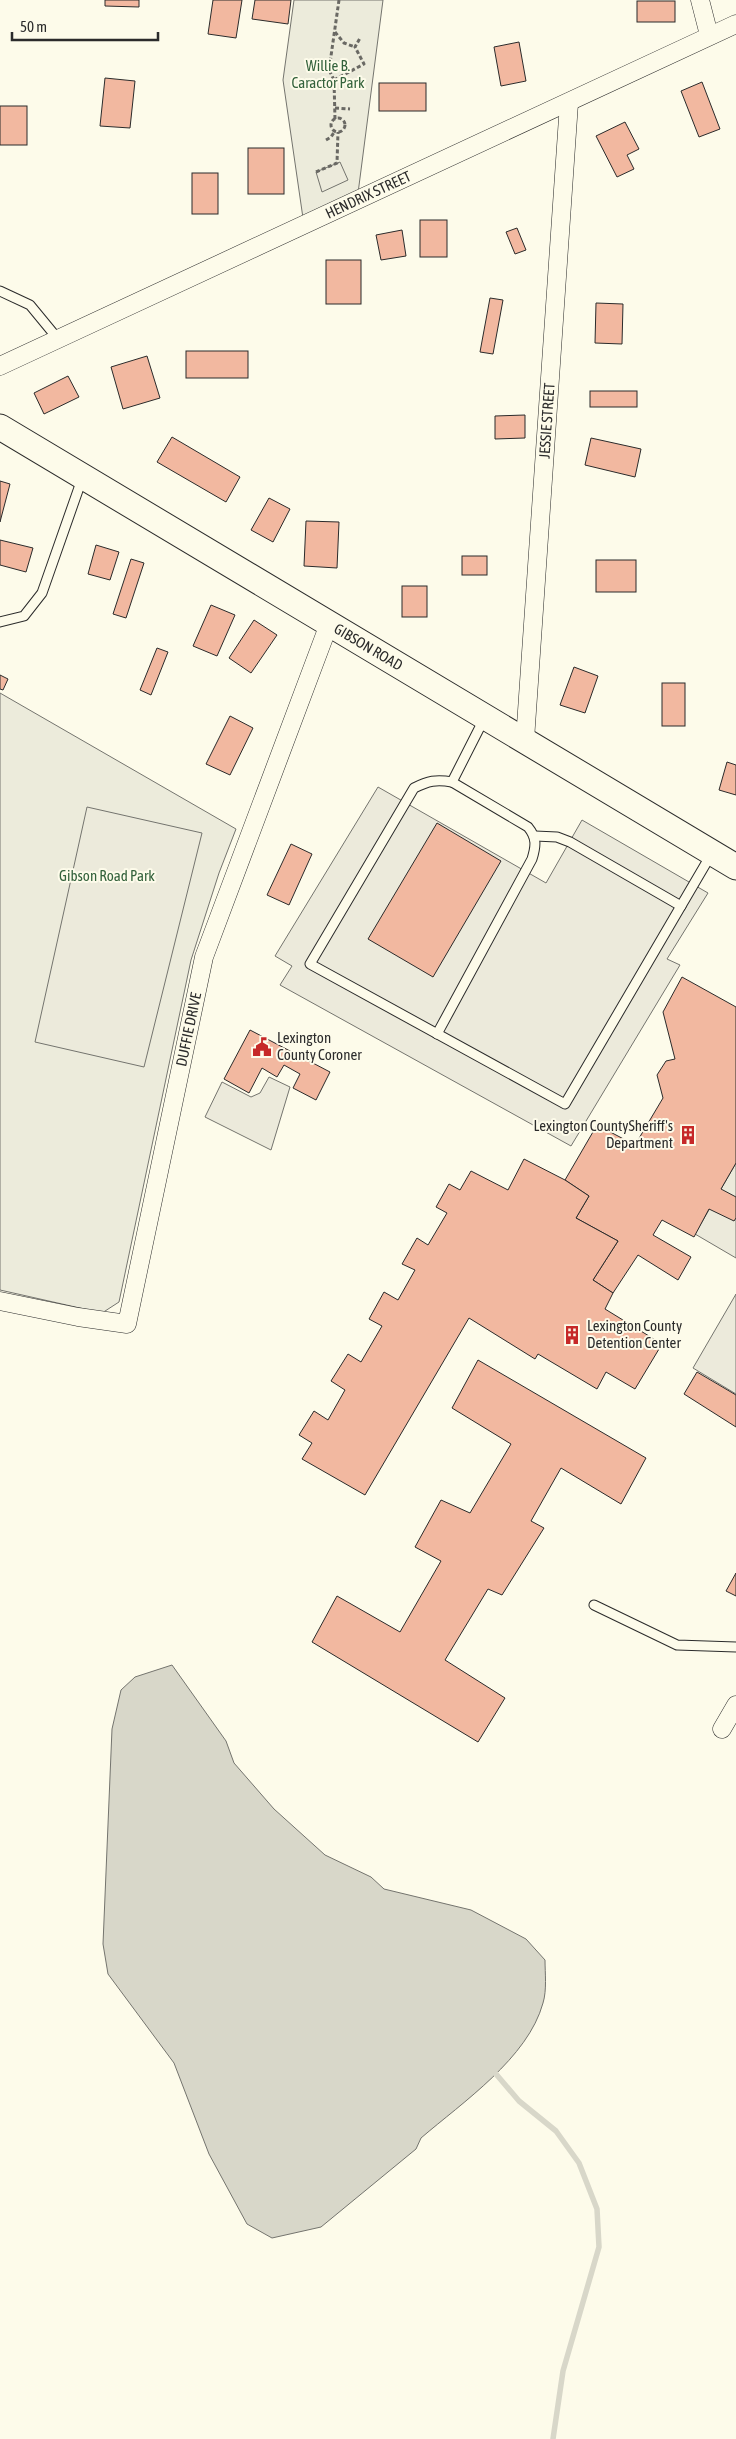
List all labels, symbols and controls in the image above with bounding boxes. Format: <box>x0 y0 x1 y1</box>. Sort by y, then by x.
scale bar <box>12 10 159 42</box>
text: 50 m <box>20 18 47 35</box>
park label: Willie B. Caractor Park <box>291 57 365 91</box>
street label: HENDRIX STREET <box>323 167 414 222</box>
street label: JESSIE STREET <box>535 382 558 459</box>
street label: GIBSON ROAD <box>331 620 406 674</box>
park label: Gibson Road Park <box>59 867 155 884</box>
street label: DUFFIE DRIVE <box>172 990 204 1068</box>
place label: Lexington County Coroner <box>277 1029 362 1063</box>
public building icon: Lexington County Coroner <box>251 1036 273 1058</box>
place label: Lexington CountySheriff's Department <box>533 1117 673 1151</box>
building icon: Lexington CountySheriff's Department <box>677 1124 699 1146</box>
place label: Lexington County Detention Center <box>587 1317 682 1351</box>
building icon: Lexington County Detention Center <box>561 1324 583 1346</box>

